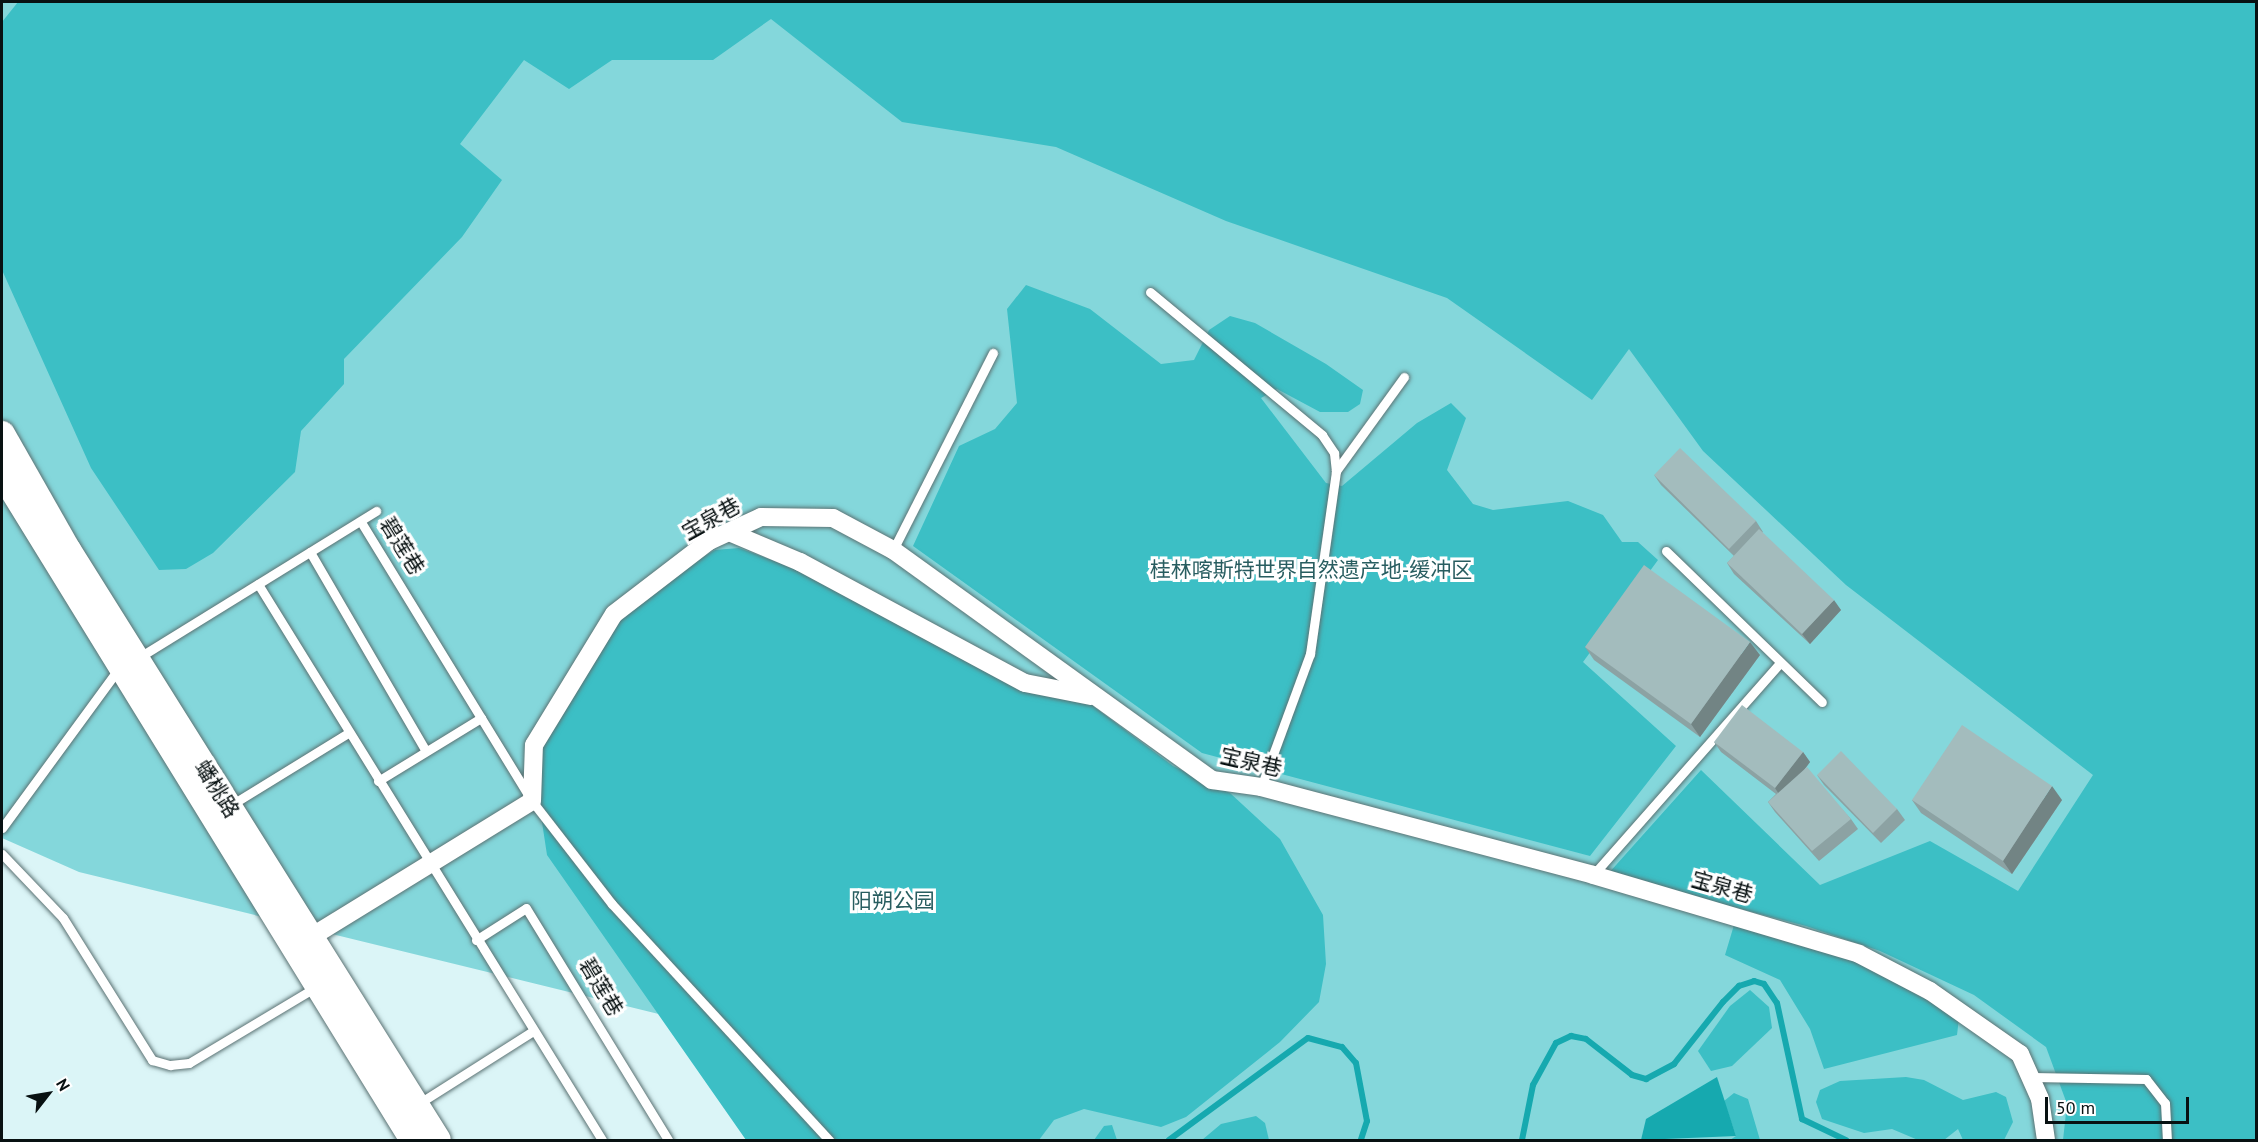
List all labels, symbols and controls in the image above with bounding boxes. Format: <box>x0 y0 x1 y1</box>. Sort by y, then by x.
street label: 宝泉巷 <box>677 493 745 545</box>
street label: 碧莲巷 <box>375 513 429 579</box>
park label: 桂林喀斯特世界自然遗产地-缓冲区 <box>1150 557 1472 583</box>
street label: 宝泉巷 <box>1217 743 1285 781</box>
street label: 蟠桃路 <box>190 756 244 822</box>
street label: 宝泉巷 <box>1688 866 1756 908</box>
park label: 阳朔公园 <box>851 888 935 914</box>
street label: 碧莲巷 <box>574 954 628 1020</box>
north arrow <box>18 1064 78 1124</box>
text: N <box>52 1075 75 1094</box>
scale bar <box>2048 1085 2192 1123</box>
text: 50 m <box>2056 1096 2095 1119</box>

